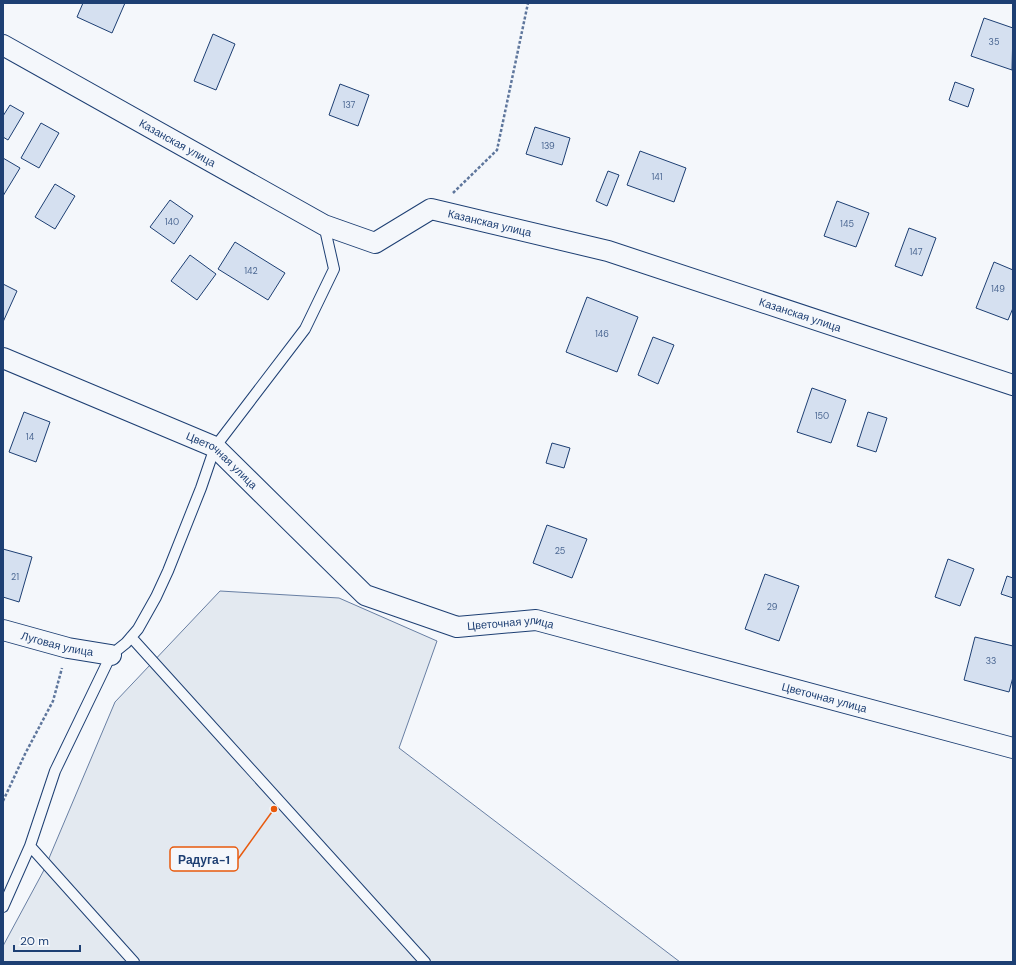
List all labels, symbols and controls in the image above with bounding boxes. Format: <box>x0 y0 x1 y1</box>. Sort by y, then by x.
house number: 35 <box>989 36 999 48</box>
house number: 137 <box>343 99 356 111</box>
street label: Казанская улица <box>137 116 219 170</box>
house number: 139 <box>541 140 555 152</box>
house number: 141 <box>651 171 663 183</box>
street label: Казанская улица <box>447 206 534 240</box>
house number: 140 <box>165 216 179 228</box>
house number: 145 <box>840 218 854 230</box>
house number: 147 <box>909 246 923 258</box>
house number: 142 <box>244 265 258 277</box>
house number: 149 <box>991 283 1005 295</box>
street label: Казанская улица <box>757 295 844 335</box>
house number: 146 <box>595 328 609 340</box>
house number: 150 <box>815 410 829 422</box>
street label: Цветочная улица <box>184 429 261 493</box>
house number: 14 <box>26 431 35 443</box>
house number: 25 <box>555 545 565 557</box>
house number: 21 <box>11 571 19 583</box>
house number: 29 <box>767 601 778 613</box>
street label: Цветочная улица <box>467 613 556 633</box>
street label: Луговая улица <box>20 628 95 659</box>
house number: 33 <box>986 655 996 667</box>
street label: Цветочная улица <box>780 679 869 716</box>
callout: Радуга-1 <box>170 847 238 871</box>
text: Радуга-1 <box>178 852 230 868</box>
scale bar <box>14 927 80 953</box>
text: 20 m <box>20 933 49 949</box>

